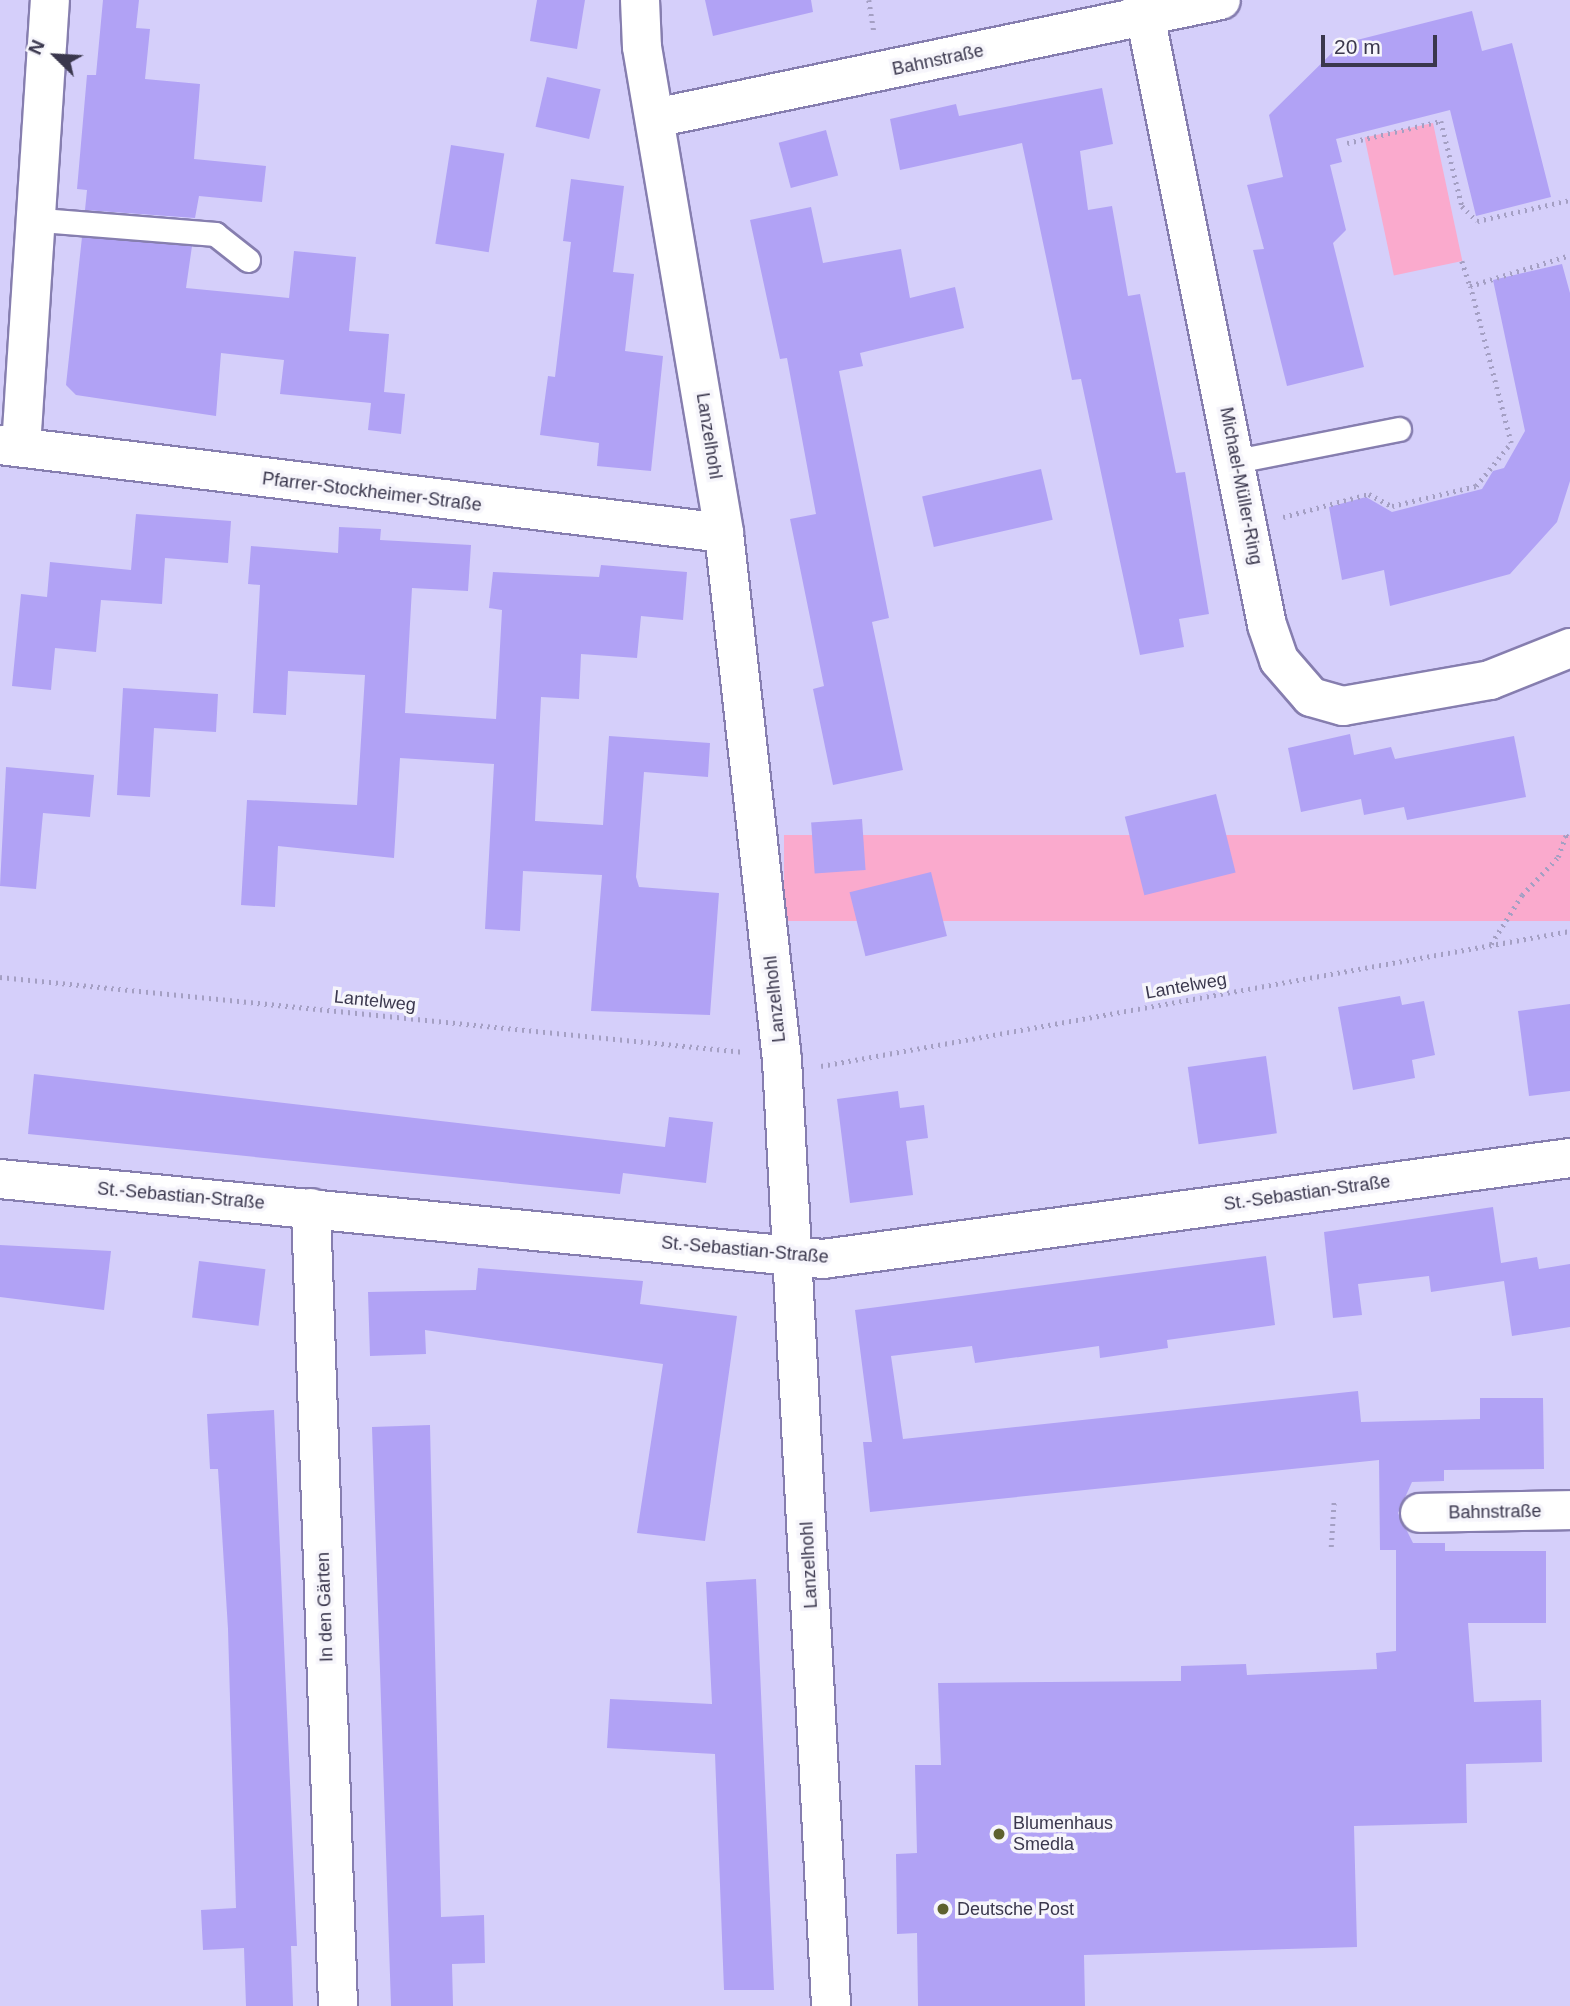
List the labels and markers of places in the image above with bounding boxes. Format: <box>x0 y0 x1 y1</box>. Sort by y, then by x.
place label: Blumenhaus Smedla <box>1013 1813 1113 1856</box>
marker: Blumenhaus Smedla <box>991 1826 1007 1842</box>
place label: Deutsche Post <box>957 1898 1074 1920</box>
marker: Deutsche Post <box>935 1901 951 1917</box>

